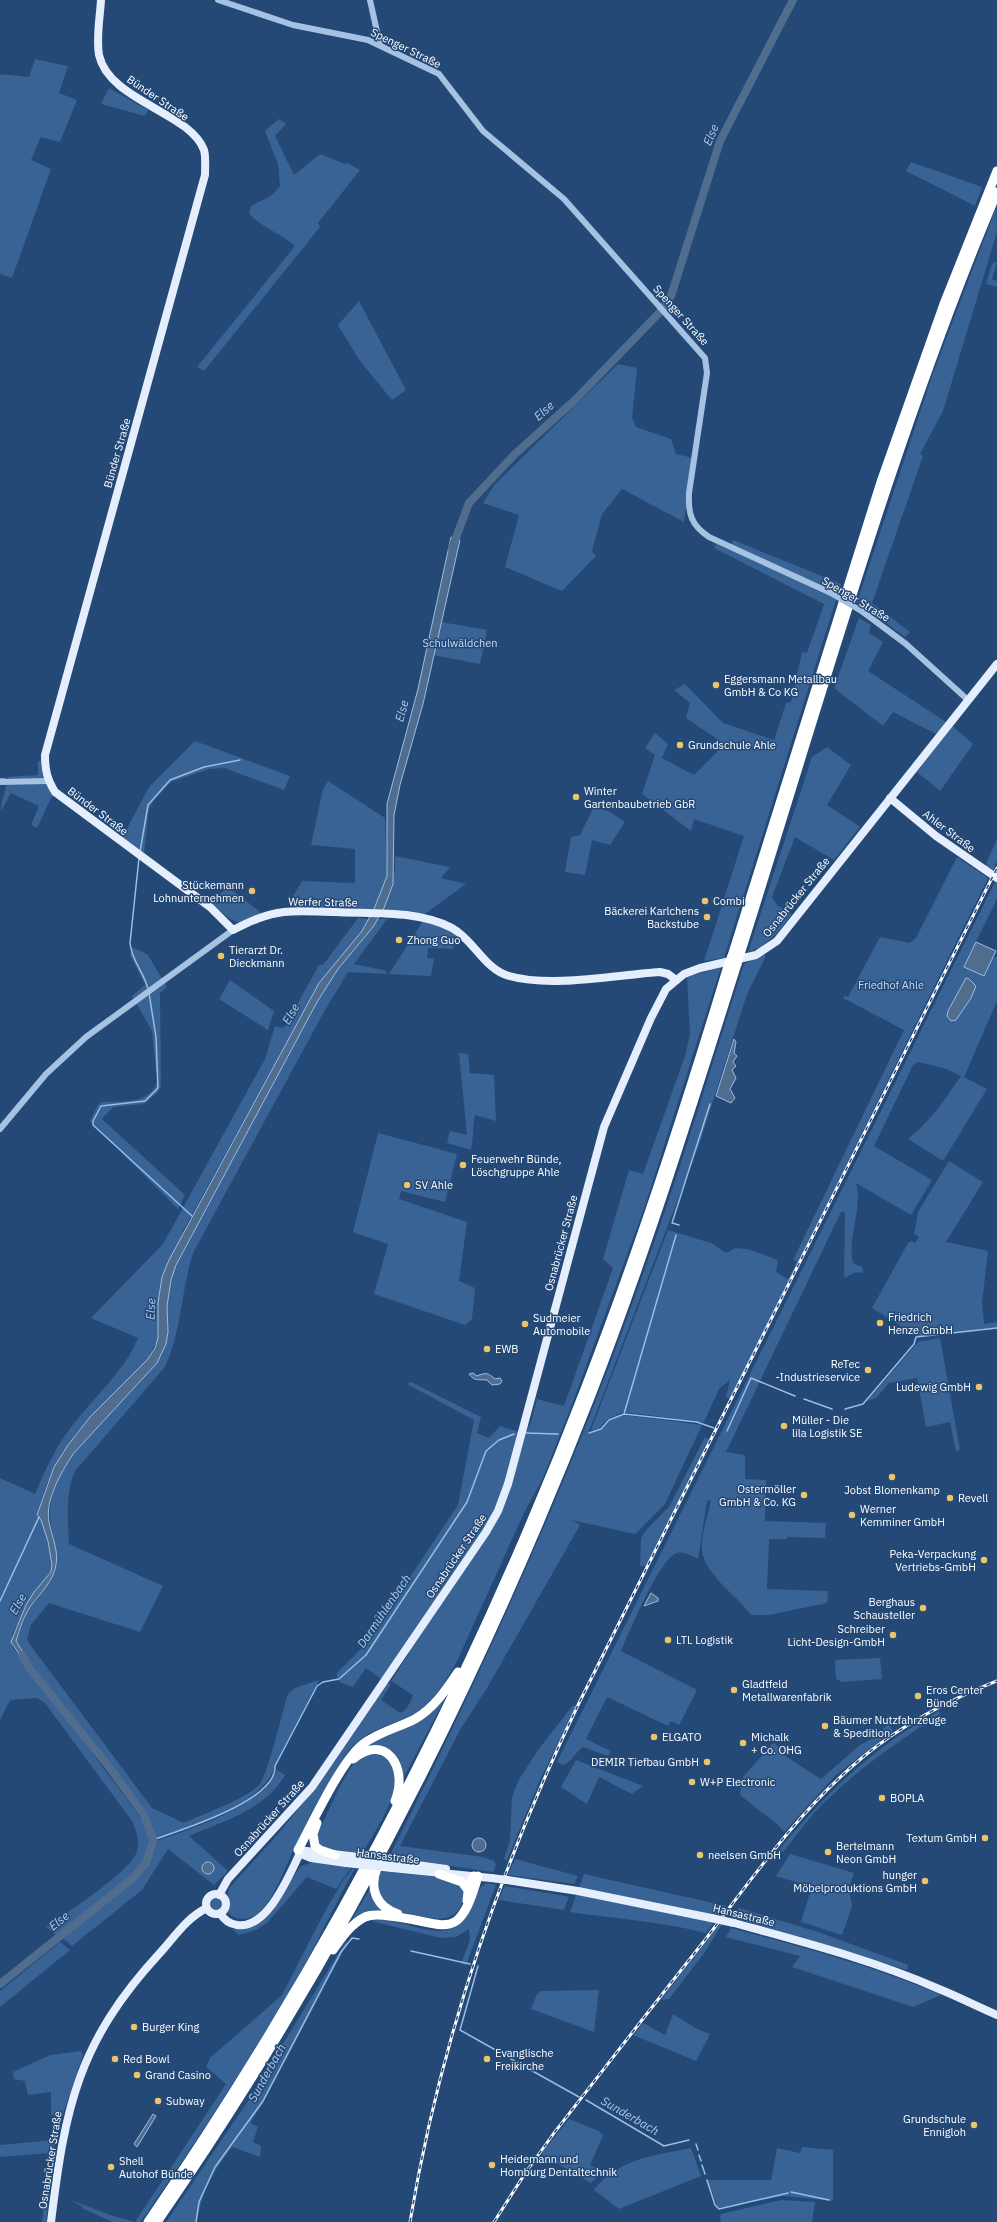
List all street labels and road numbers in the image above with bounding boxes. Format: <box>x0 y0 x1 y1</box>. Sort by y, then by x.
street label: Spenger Straße <box>368 25 444 71</box>
street label: Bünder Straße <box>124 72 192 124</box>
street label: Spenger Straße <box>650 282 712 348</box>
street label: Bünder Straße <box>100 416 134 490</box>
street label: Spenger Straße <box>820 573 892 625</box>
street label: Bünder Straße <box>65 784 131 838</box>
street label: Ahler Straße <box>920 807 978 855</box>
street label: Osnabrücker Straße <box>759 854 833 940</box>
street label: Werfer Straße <box>288 894 358 910</box>
street label: Osnabrücker Straße <box>541 1193 581 1293</box>
street label: Osnabrücker Straße <box>423 1511 489 1601</box>
street label: Osnabrücker Straße <box>231 1777 307 1859</box>
street label: Hansastraße <box>356 1845 420 1867</box>
street label: Hansastraße <box>712 1901 776 1929</box>
street label: Osnabrücker Straße <box>35 2110 65 2210</box>

